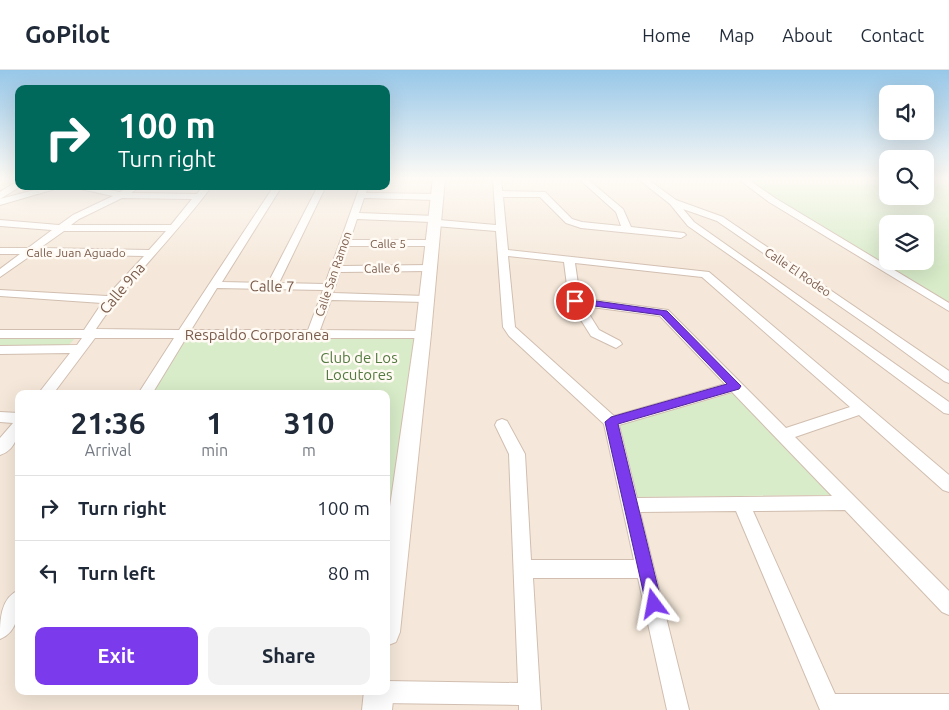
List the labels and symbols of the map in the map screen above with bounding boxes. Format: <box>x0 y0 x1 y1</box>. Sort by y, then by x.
street label: Calle San Ramon <box>312 230 354 318</box>
street label: Calle 5 <box>370 237 406 250</box>
street label: Calle El Rodeo <box>762 245 834 299</box>
street label: Calle Juan Aguado <box>26 246 126 259</box>
street label: Calle 9na <box>96 259 148 317</box>
street label: Calle 6 <box>364 261 400 275</box>
street label: Calle 7 <box>249 277 295 295</box>
pin <box>554 280 596 322</box>
street label: Respaldo Corporanea <box>185 326 329 343</box>
park label: Club de Los Locutores <box>320 349 398 383</box>
position arrow <box>627 577 679 629</box>

